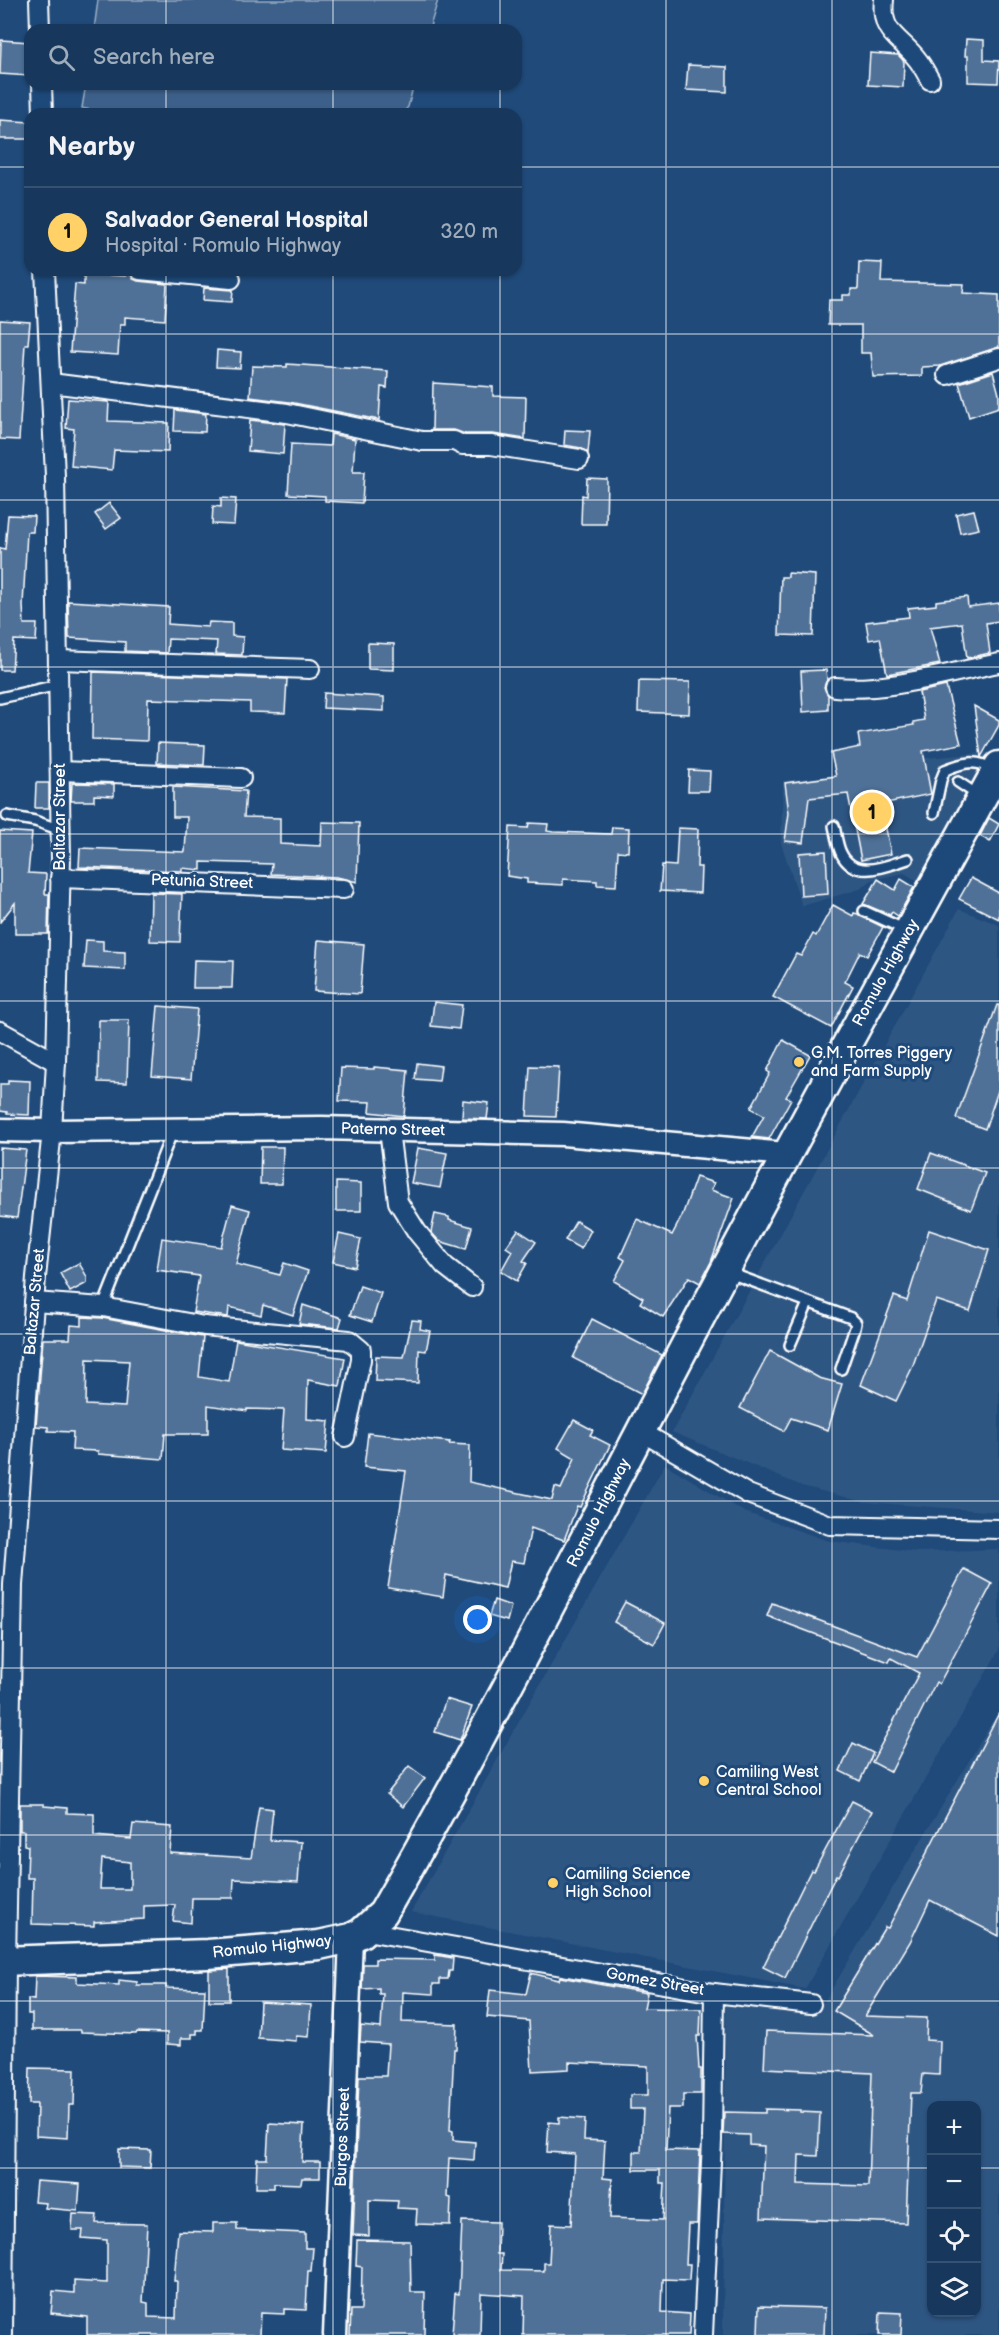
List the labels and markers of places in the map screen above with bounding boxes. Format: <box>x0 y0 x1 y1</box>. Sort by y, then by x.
pin: 1 <box>852 790 892 834</box>
place label: G.M. Torres Piggery and Farm Supply <box>811 1044 953 1081</box>
marker: G.M. Torres Piggery and Farm Supply <box>792 1055 806 1069</box>
place label: Camiling West Central School <box>716 1763 822 1800</box>
marker: Camiling West Central School <box>697 1774 711 1788</box>
place label: Camiling Science High School <box>565 1865 691 1902</box>
marker: Camiling Science High School <box>546 1876 560 1890</box>

